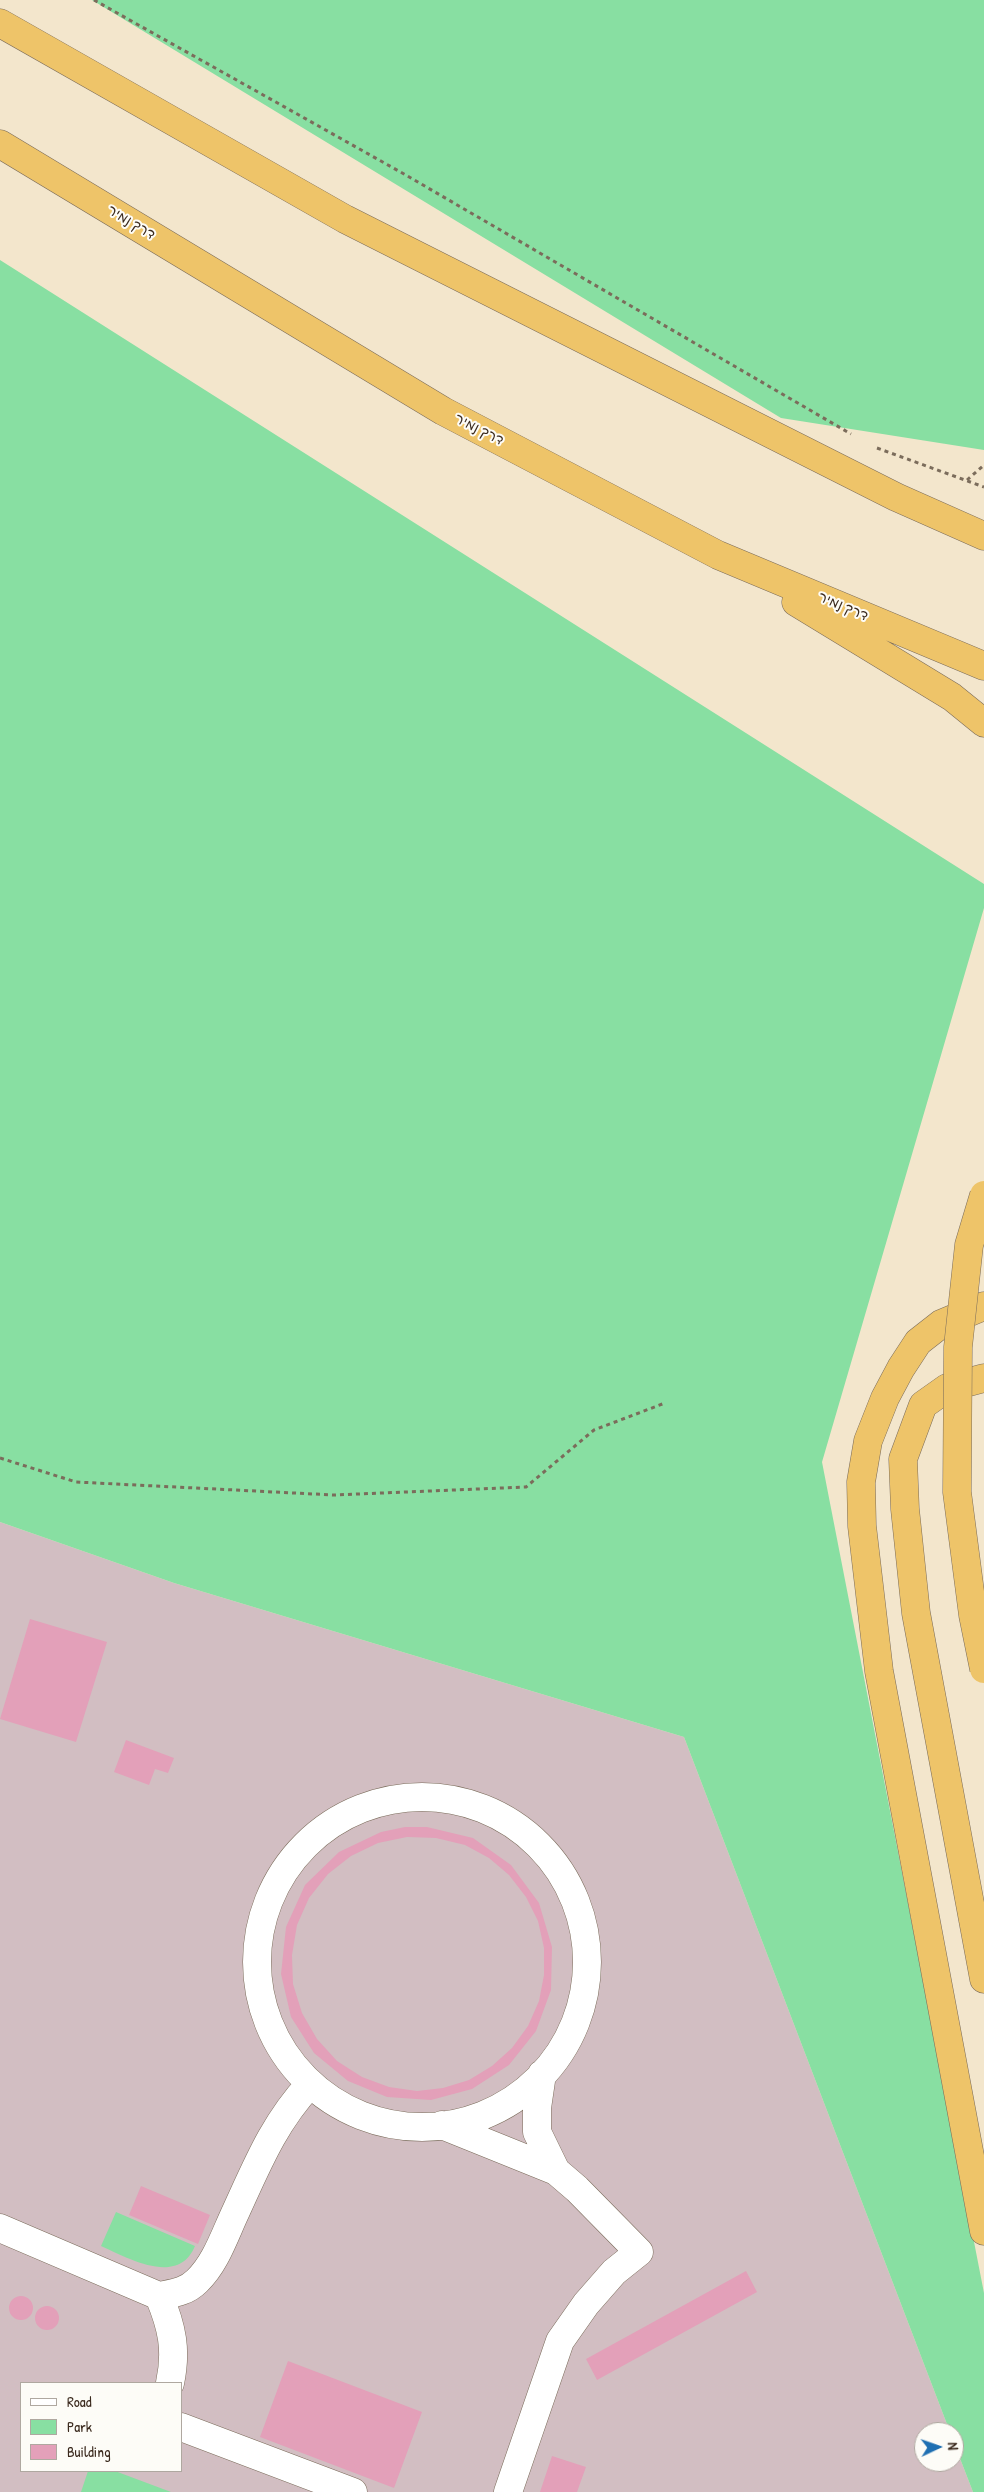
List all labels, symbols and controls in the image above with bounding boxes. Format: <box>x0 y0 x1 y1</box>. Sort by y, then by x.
street label: דרך נמיר <box>104 202 158 244</box>
street label: דרך נמיר <box>452 411 506 449</box>
street label: דרך נמיר <box>815 589 871 625</box>
legend <box>20 2382 182 2472</box>
text: Road <box>67 2391 92 2412</box>
text: Park <box>67 2416 92 2437</box>
north arrow <box>914 2422 964 2472</box>
text: Building <box>67 2441 111 2462</box>
text: N <box>944 2442 963 2450</box>

